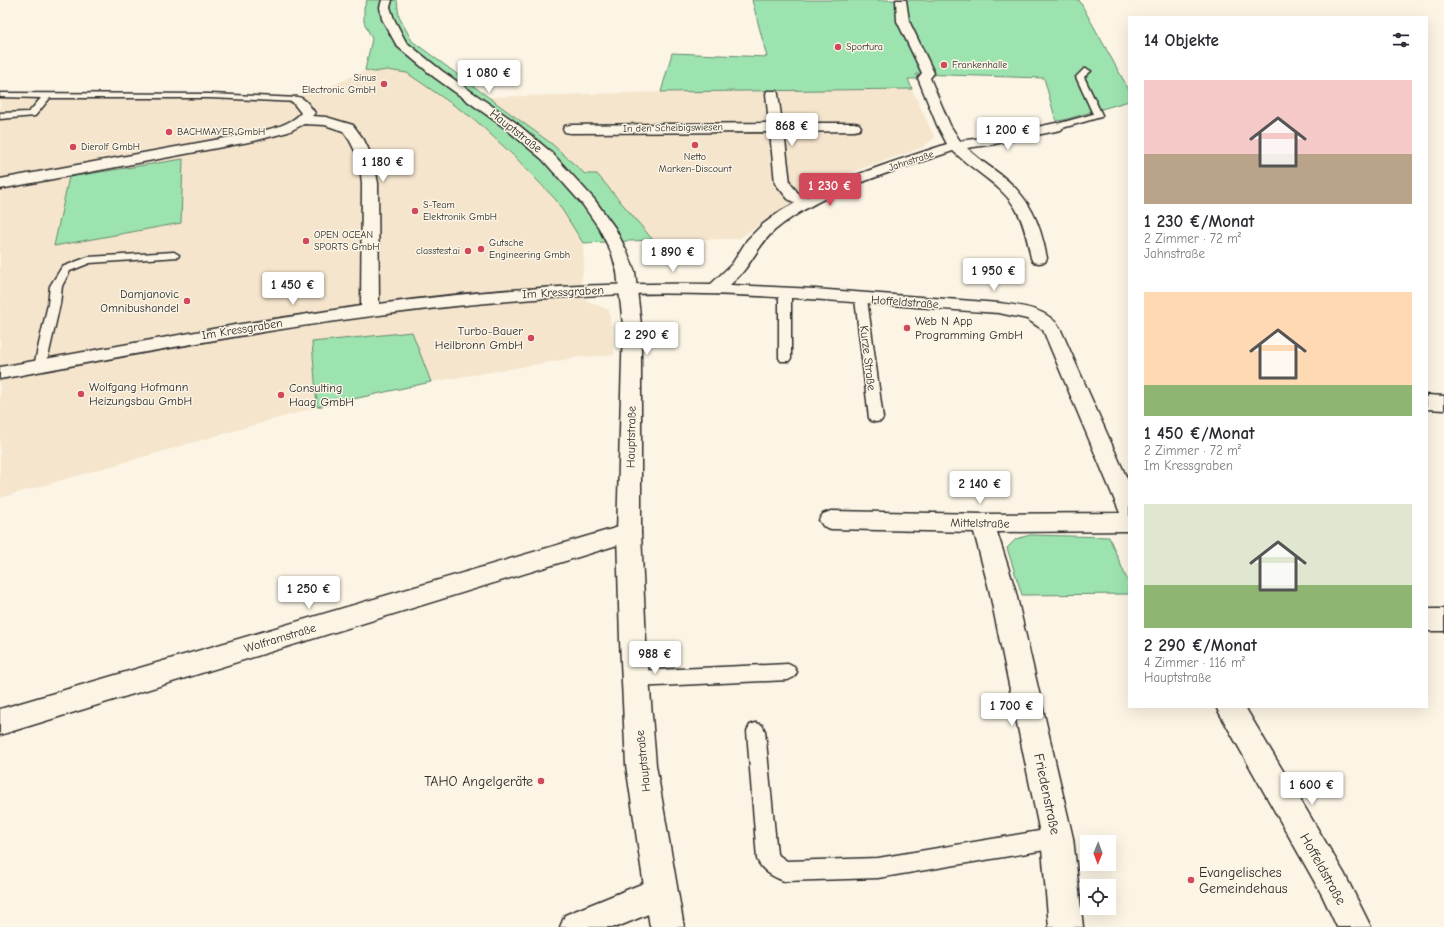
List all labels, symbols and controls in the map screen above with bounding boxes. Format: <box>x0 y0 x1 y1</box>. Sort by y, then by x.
icon: filters <box>1390 29 1412 51</box>
text: 14 Objekte <box>1144 31 1219 50</box>
place label: Sportura <box>846 41 883 53</box>
marker: Sportura <box>833 42 843 52</box>
place label: Frankenhalle <box>952 59 1007 71</box>
pin: 1 080 € <box>452 60 526 94</box>
marker: Frankenhalle <box>939 60 949 70</box>
text: 1 080 € <box>467 65 511 80</box>
place label: Sinus Electronic GmbH <box>302 72 376 96</box>
marker: Sinus Electronic GmbH <box>379 79 389 89</box>
street label: Hauptstraße <box>487 106 545 156</box>
icon: home <box>1242 106 1314 178</box>
pin: 868 € <box>764 113 820 147</box>
pin: 1 200 € <box>971 117 1045 151</box>
text: 868 € <box>775 118 809 133</box>
street label: In den Scheibigswiesen <box>623 121 723 135</box>
text: 1 200 € <box>986 122 1030 137</box>
place label: BACHMAYER GmbH <box>177 126 265 138</box>
marker: BACHMAYER GmbH <box>164 127 174 137</box>
marker: Netto Marken-Discount <box>690 140 700 150</box>
place label: Dierolf GmbH <box>81 141 140 153</box>
marker: Dierolf GmbH <box>68 142 78 152</box>
street label: Jahnstraße <box>887 148 935 174</box>
pin: 1 180 € <box>346 149 420 183</box>
place label: Netto Marken-Discount <box>659 151 733 175</box>
text: 1 180 € <box>362 154 404 169</box>
pin: 1 230 € <box>793 173 867 207</box>
text: 1 230 € <box>808 178 852 193</box>
place label: S-Team Elektronik GmbH <box>423 199 497 223</box>
marker: S-Team Elektronik GmbH <box>410 206 420 216</box>
text: 1 230 €/Monat <box>1144 212 1254 231</box>
place label: OPEN OCEAN SPORTS GmbH <box>314 229 380 253</box>
text: 2 Zimmer · 72 m² <box>1144 231 1241 246</box>
marker: OPEN OCEAN SPORTS GmbH <box>301 236 311 246</box>
place label: Gutsche Engineering Gmbh <box>489 237 570 261</box>
pin: 1 890 € <box>636 239 710 273</box>
marker: Gutsche Engineering Gmbh <box>476 244 486 254</box>
text: 1 890 € <box>651 244 695 259</box>
place label: classtest.ai <box>416 245 460 257</box>
marker: classtest.ai <box>463 246 473 256</box>
text: Jahnstraße <box>1144 246 1205 261</box>
pin: 1 950 € <box>957 258 1031 292</box>
text: 1 950 € <box>972 263 1016 278</box>
pin: 1 450 € <box>256 272 330 306</box>
text: 1 450 € <box>271 277 315 292</box>
street label: Im Kressgraben <box>522 283 604 301</box>
place label: Damjanovic Omnibushandel <box>100 287 179 315</box>
street label: Hoffeldstraße <box>871 293 939 311</box>
marker: Damjanovic Omnibushandel <box>182 296 192 306</box>
place label: Web N App Programming GmbH <box>915 314 1023 342</box>
street label: Im Kressgraben <box>200 316 284 342</box>
icon: home <box>1242 318 1314 390</box>
pin: 2 290 € <box>610 322 684 356</box>
marker: Web N App Programming GmbH <box>902 323 912 333</box>
place label: Turbo-Bauer Heilbronn GmbH <box>435 324 523 352</box>
street label: Kurze Straße <box>857 325 879 391</box>
text: 2 290 € <box>624 327 670 342</box>
marker: Turbo-Bauer Heilbronn GmbH <box>526 333 536 343</box>
place label: Wolfgang Hofmann Heizungsbau GmbH <box>89 380 192 408</box>
place label: Consulting Haag GmbH <box>289 381 354 409</box>
marker: Wolfgang Hofmann Heizungsbau GmbH <box>76 389 86 399</box>
marker: Consulting Haag GmbH <box>276 390 286 400</box>
street label: Hauptstraße <box>623 406 639 468</box>
text: 1 450 €/Monat <box>1144 424 1255 443</box>
text: 2 Zimmer · 72 m² <box>1144 443 1241 458</box>
text: Im Kressgraben <box>1144 458 1233 473</box>
pin: 2 140 € <box>943 471 1017 505</box>
text: 2 140 € <box>958 476 1002 491</box>
street label: Mittelstraße <box>950 515 1010 531</box>
icon: home <box>1242 530 1314 602</box>
pin: 1 250 € <box>272 576 346 610</box>
text: 1 250 € <box>287 581 331 596</box>
street label: Wolframstraße <box>242 620 318 656</box>
text: 2 290 €/Monat <box>1144 636 1257 655</box>
pin: 988 € <box>627 641 683 675</box>
text: 988 € <box>638 646 672 661</box>
text: 4 Zimmer · 116 m² <box>1144 655 1245 670</box>
text: Hauptstraße <box>1144 670 1211 685</box>
pin: 1 700 € <box>975 693 1049 727</box>
text: 1 700 € <box>990 698 1034 713</box>
street label: Hauptstraße <box>633 729 653 793</box>
street label: Friedenstraße <box>1030 752 1064 836</box>
pin: 1 600 € <box>1275 772 1349 806</box>
place label: TAHO Angelgeräte <box>424 773 533 790</box>
marker: TAHO Angelgeräte <box>536 776 546 786</box>
text: 1 600 € <box>1290 777 1335 792</box>
street label: Hoffeldstraße <box>1296 830 1350 908</box>
north arrow <box>1080 835 1116 871</box>
map controls <box>1080 835 1116 915</box>
place label: Evangelisches Gemeindehaus <box>1199 864 1288 897</box>
marker: Evangelisches Gemeindehaus <box>1186 875 1196 885</box>
button: locate <box>1080 879 1116 915</box>

